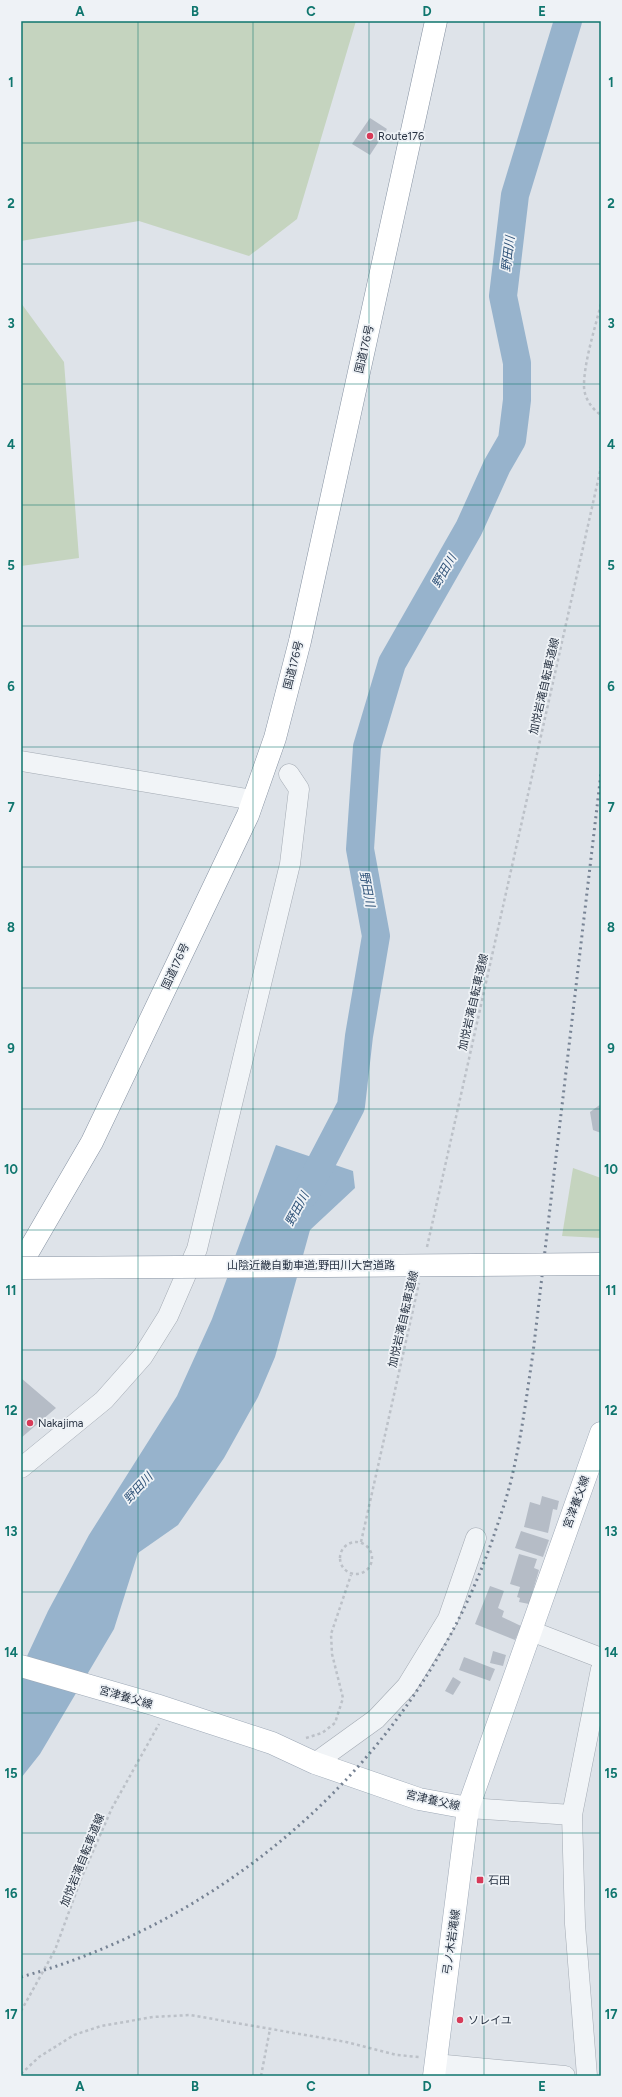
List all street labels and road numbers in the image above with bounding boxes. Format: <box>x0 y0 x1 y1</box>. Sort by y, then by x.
street label: 国道176号 <box>353 323 376 375</box>
street label: 加悦岩滝自転車道線 <box>527 636 562 736</box>
street label: 国道176号 <box>281 639 306 691</box>
street label: 国道176号 <box>159 941 192 991</box>
street label: 加悦岩滝自転車道線 <box>456 952 491 1052</box>
street label: 山陰近畿自動車道;野田川大宮道路 <box>227 1259 395 1272</box>
street label: 加悦岩滝自転車道線 <box>386 1269 421 1369</box>
street label: 宮津養父線 <box>561 1474 592 1530</box>
street label: 宮津養父線 <box>98 1684 154 1711</box>
street label: 宮津養父線 <box>405 1788 461 1813</box>
street label: 加悦岩滝自転車道線 <box>58 1812 107 1909</box>
street label: 弓ノ木岩滝線 <box>440 1908 463 1976</box>

